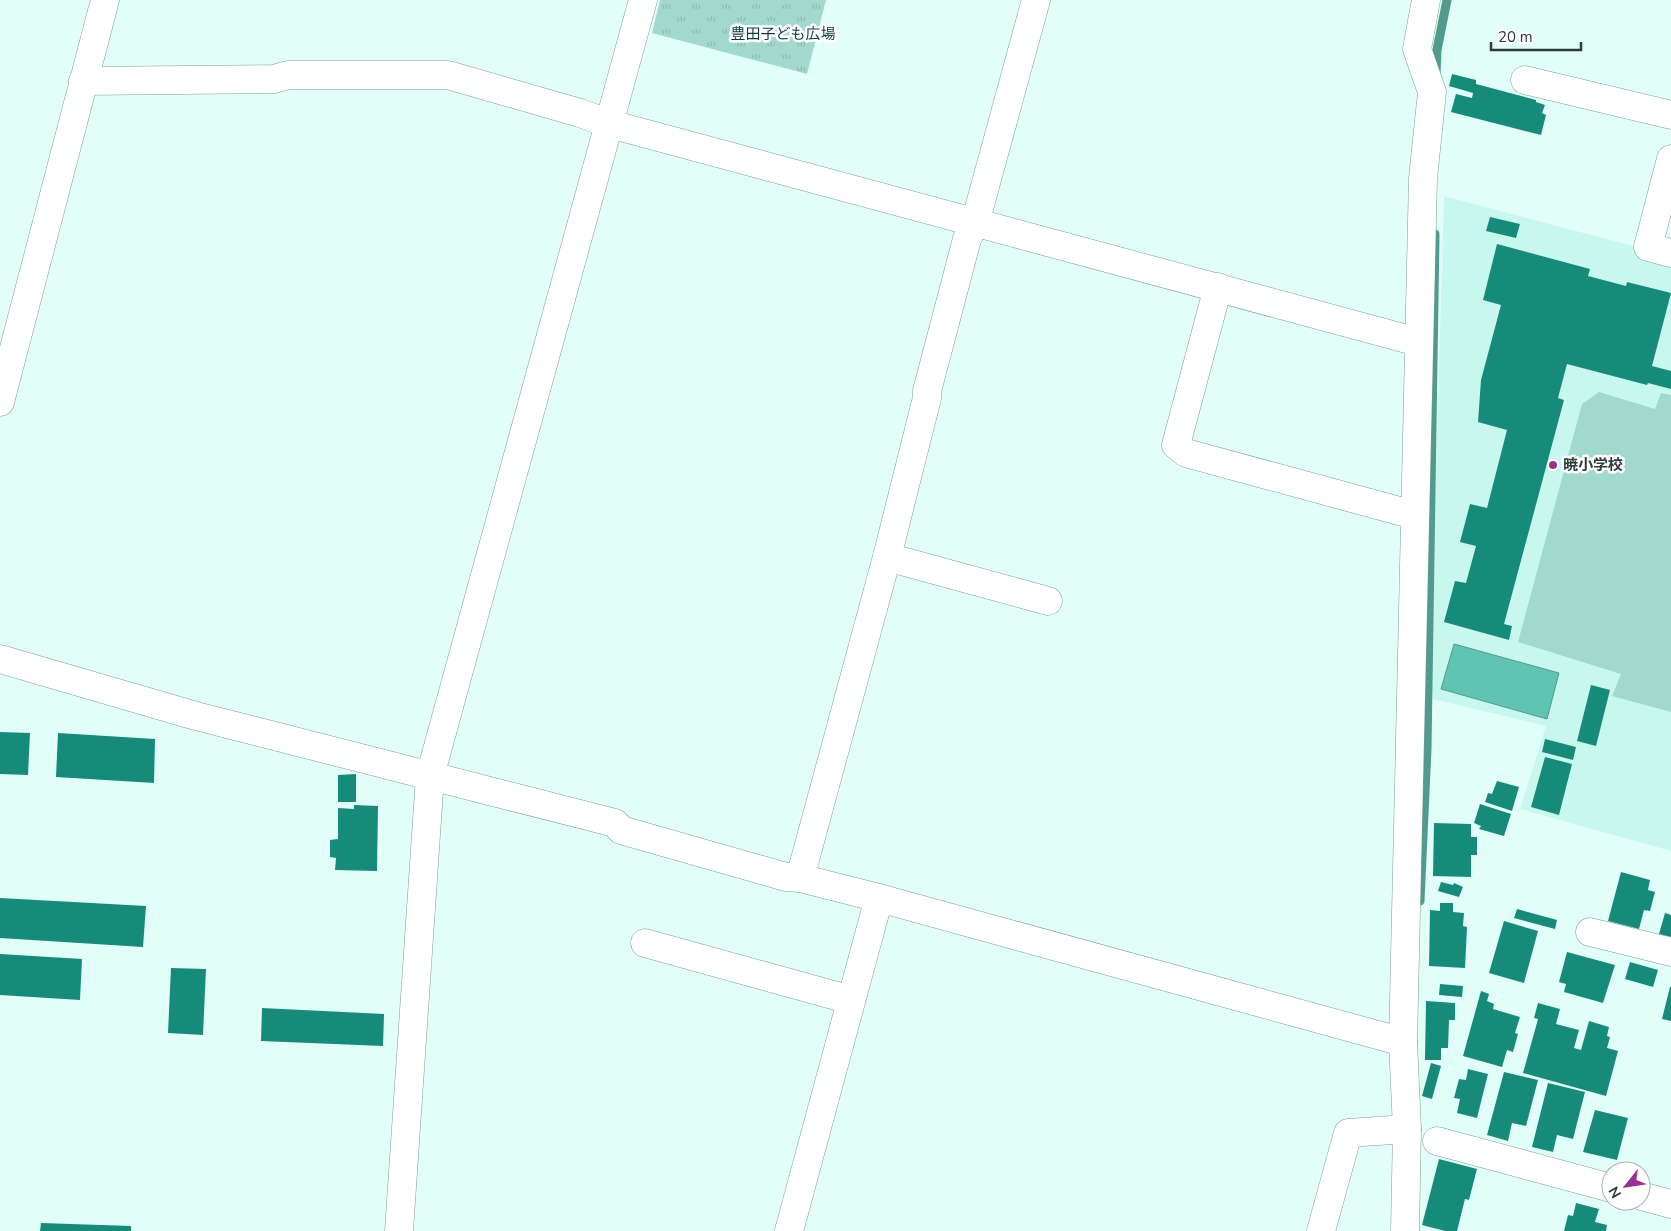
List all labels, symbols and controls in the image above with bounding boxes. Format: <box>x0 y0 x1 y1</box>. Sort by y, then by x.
scale bar <box>1491 20 1581 52</box>
park label: 豊田子ども広場 <box>730 24 836 44</box>
text: 20 m <box>1498 27 1533 47</box>
place label: 暁小学校 <box>1563 455 1623 475</box>
marker: 暁小学校 <box>1547 459 1559 471</box>
north arrow <box>1601 1161 1651 1211</box>
text: N <box>1604 1183 1626 1202</box>

